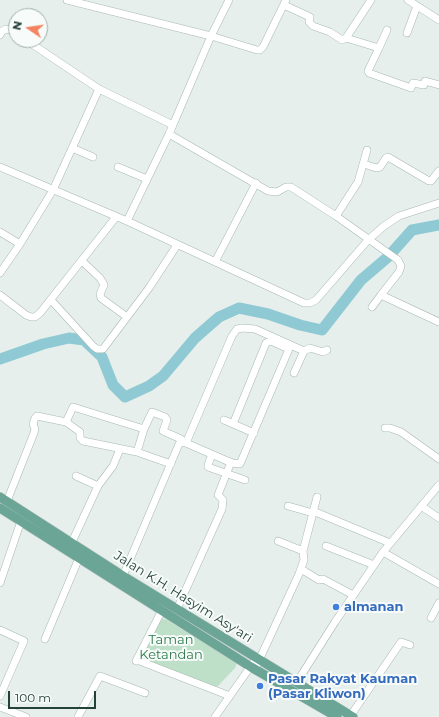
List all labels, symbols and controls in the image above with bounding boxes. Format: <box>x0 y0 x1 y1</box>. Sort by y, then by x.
north arrow <box>8 8 48 48</box>
text: N <box>9 20 25 31</box>
street label: Jalan K.H. Hasyim Asy'ari <box>111 548 255 646</box>
place label: almanan <box>344 599 404 615</box>
marker: almanan <box>331 602 341 612</box>
park label: Taman Ketandan <box>139 632 203 663</box>
place label: Pasar Rakyat Kauman (Pasar Kliwon) <box>268 671 417 702</box>
marker: Pasar Rakyat Kauman (Pasar Kliwon) <box>255 681 265 691</box>
scale bar <box>10 683 98 709</box>
text: 100 m <box>15 690 51 705</box>

